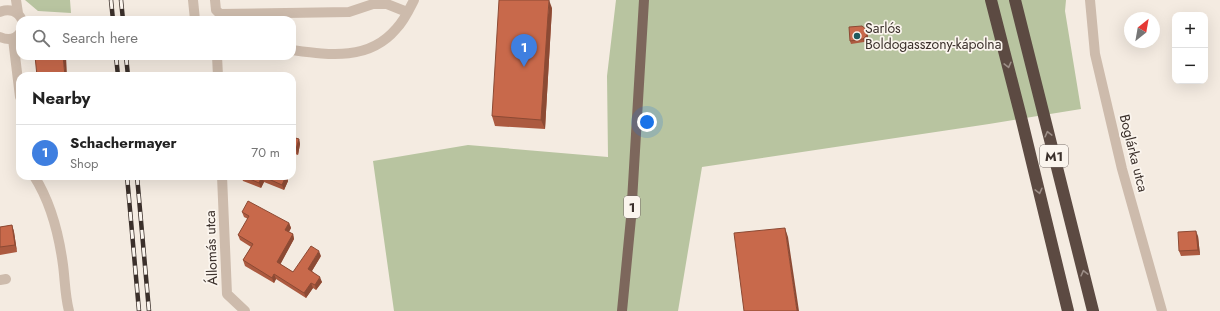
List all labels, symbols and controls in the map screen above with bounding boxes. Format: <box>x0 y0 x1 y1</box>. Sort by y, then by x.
north arrow <box>1124 12 1160 48</box>
map controls <box>1172 12 1208 84</box>
button: + <box>1172 12 1208 48</box>
search box <box>16 16 296 60</box>
place label: Sarlós Boldogasszony-kápolna <box>865 18 1001 54</box>
icon: search <box>30 27 52 49</box>
text: Search here <box>62 27 138 49</box>
marker: Sarlós Boldogasszony-kápolna <box>852 31 862 41</box>
pin: 1 <box>511 34 537 67</box>
button: − <box>1172 48 1208 84</box>
one-way arrow <box>1003 62 1011 68</box>
text: Nearby <box>32 86 90 110</box>
your location <box>637 112 657 132</box>
street label: Boglárka utca <box>1115 112 1153 194</box>
one-way arrow <box>1044 130 1053 137</box>
text: Schachermayer <box>70 132 177 154</box>
text: 1 <box>42 143 48 162</box>
text: 70 m <box>251 143 280 162</box>
road number: M1 <box>1040 145 1068 167</box>
text: Shop <box>70 154 98 173</box>
one-way arrow <box>1034 187 1043 194</box>
road number: 1 <box>624 196 640 218</box>
street label: Állomás utca <box>200 210 222 286</box>
one-way arrow <box>1080 270 1088 276</box>

